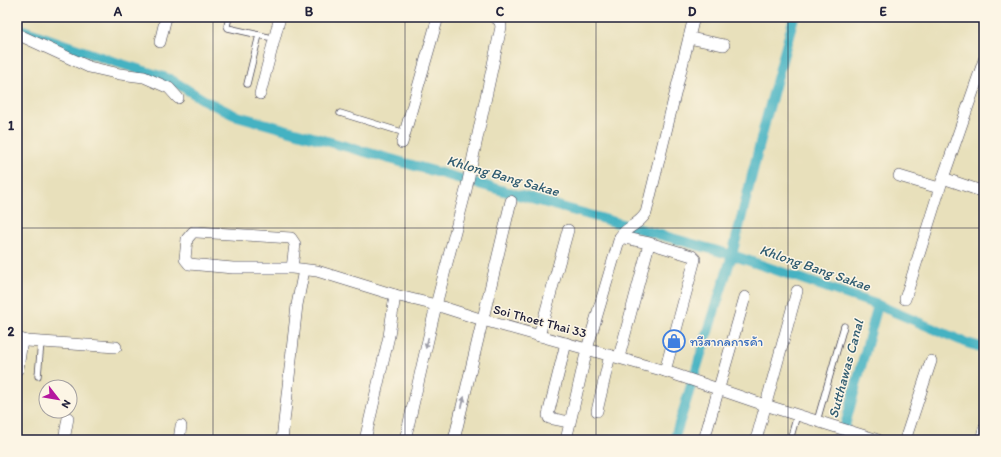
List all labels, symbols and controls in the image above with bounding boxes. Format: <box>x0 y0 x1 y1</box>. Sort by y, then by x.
text: A <box>113 4 123 19</box>
text: B <box>305 4 314 19</box>
text: C <box>496 4 505 19</box>
text: D <box>688 4 697 19</box>
text: E <box>879 4 887 19</box>
text: 1 <box>8 118 14 133</box>
water label: Khlong Bang Sakae <box>445 152 562 201</box>
water label: Khlong Bang Sakae <box>757 241 874 295</box>
street label: Soi Thoet Thai 33 <box>492 301 588 341</box>
water label: Sutthawas Canal <box>825 317 868 420</box>
text: 2 <box>8 324 15 339</box>
shop icon: ทวีสากลการค้า <box>661 328 687 354</box>
place label: ทวีสากลการค้า <box>690 334 763 349</box>
one-way arrow <box>424 337 430 349</box>
north arrow <box>38 379 78 419</box>
one-way arrow <box>461 396 467 408</box>
text: N <box>59 397 74 410</box>

